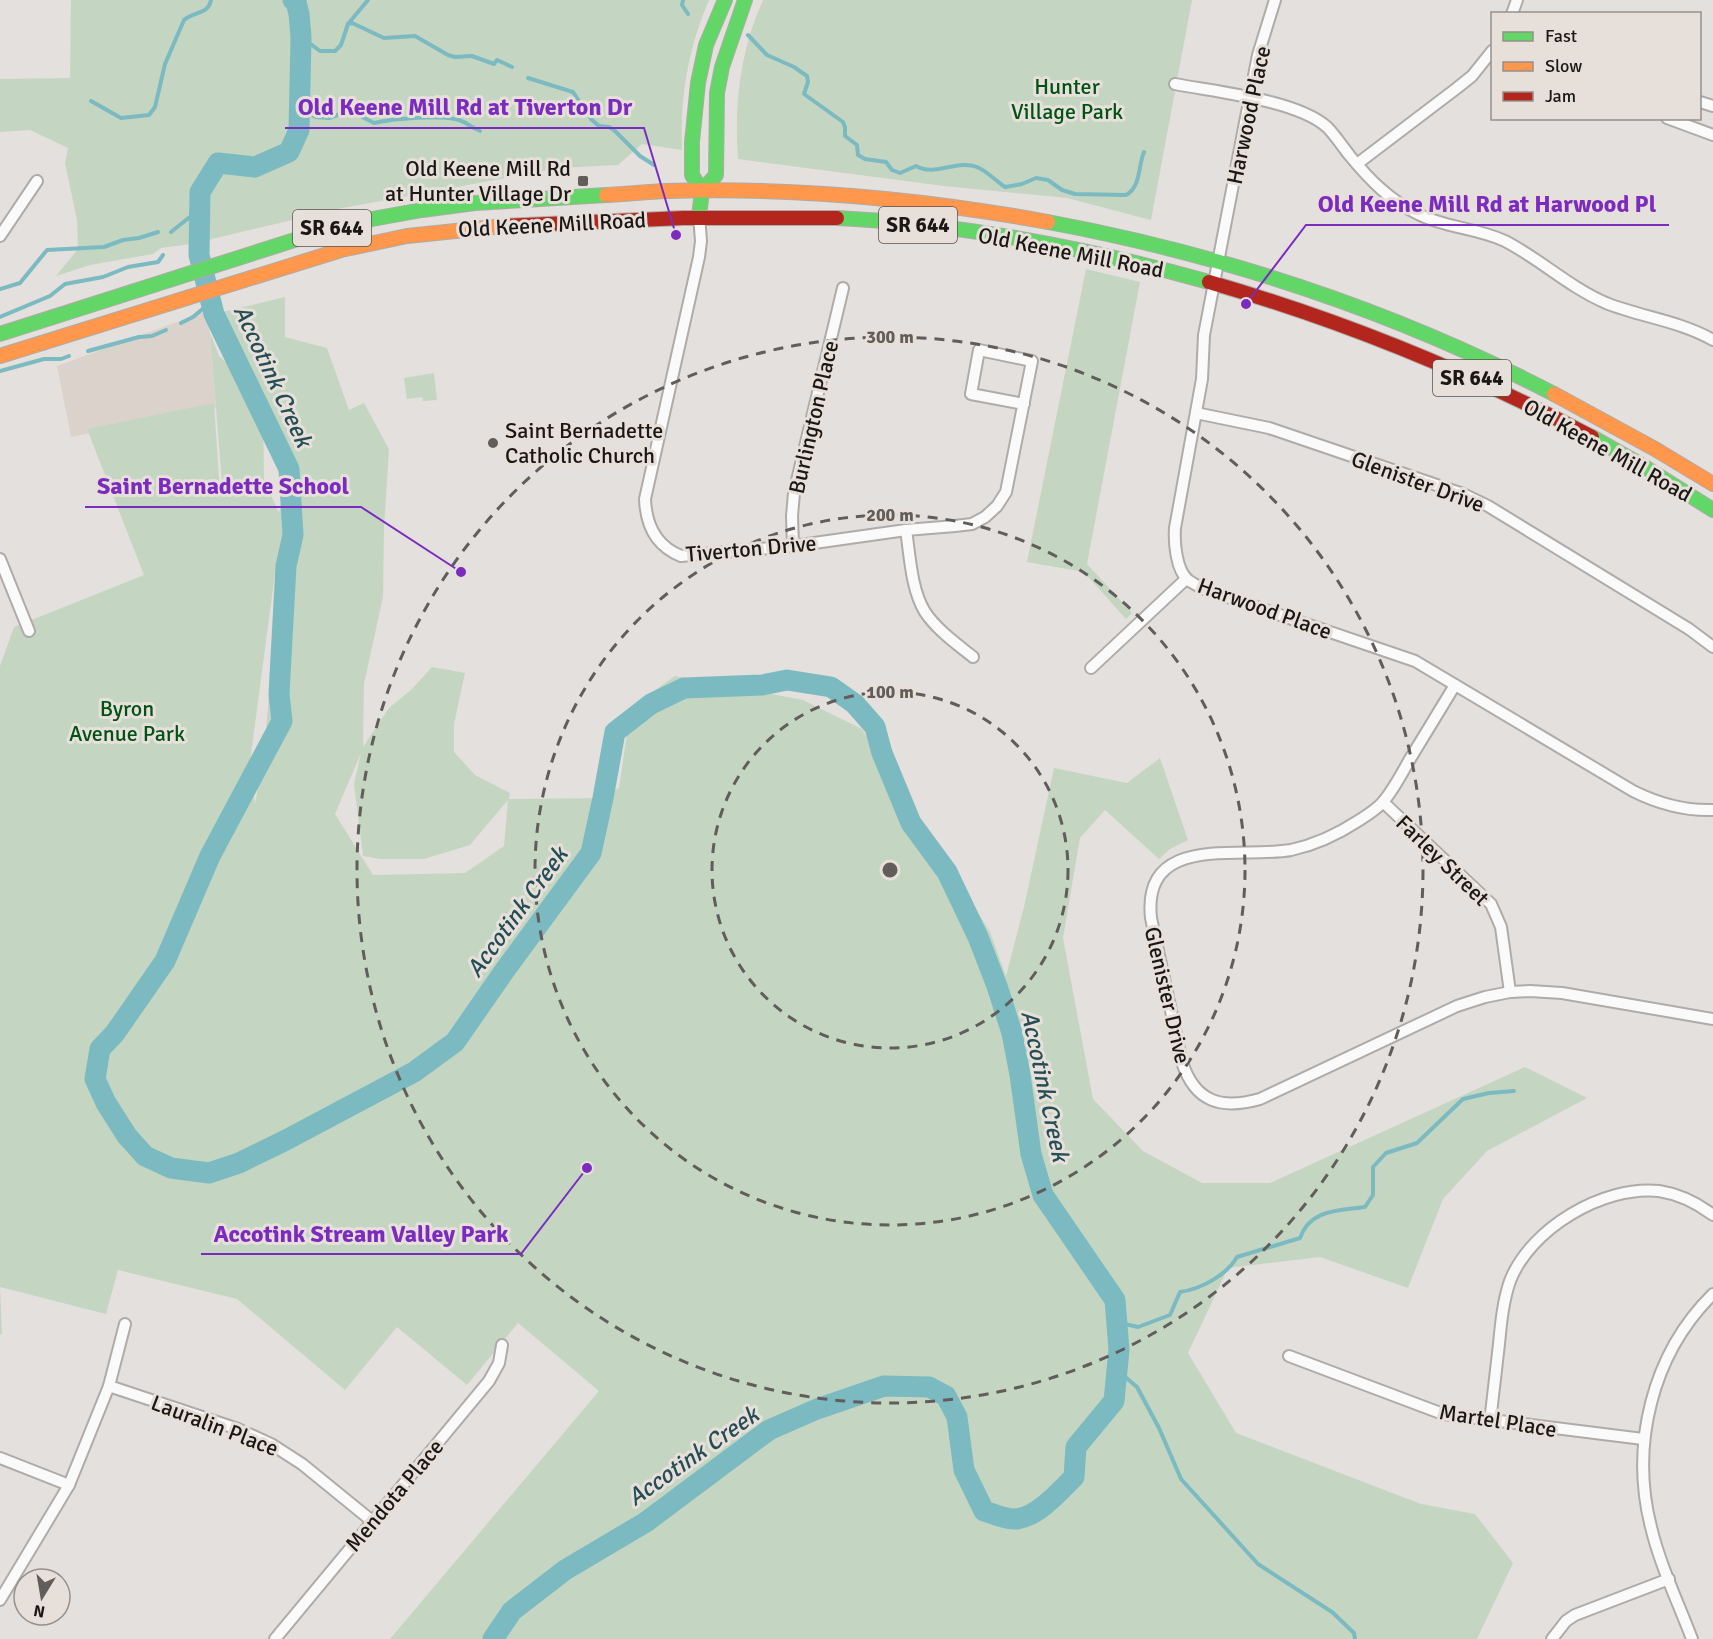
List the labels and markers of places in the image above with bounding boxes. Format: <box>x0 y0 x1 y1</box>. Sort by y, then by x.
callout: Old Keene Mill Rd at Tiverton Dr <box>285 86 644 128</box>
place label: Old Keene Mill Rd at Hunter Village Dr <box>385 155 571 207</box>
marker: Old Keene Mill Rd at Hunter Village Dr <box>576 174 590 188</box>
callout: Old Keene Mill Rd at Harwood Pl <box>1306 183 1669 225</box>
place label: Saint Bernadette Catholic Church <box>505 417 663 469</box>
marker: Saint Bernadette Catholic Church <box>486 436 500 450</box>
callout: Saint Bernadette School <box>85 465 361 507</box>
centre of rings <box>880 860 900 880</box>
callout: Accotink Stream Valley Park <box>201 1212 521 1254</box>

